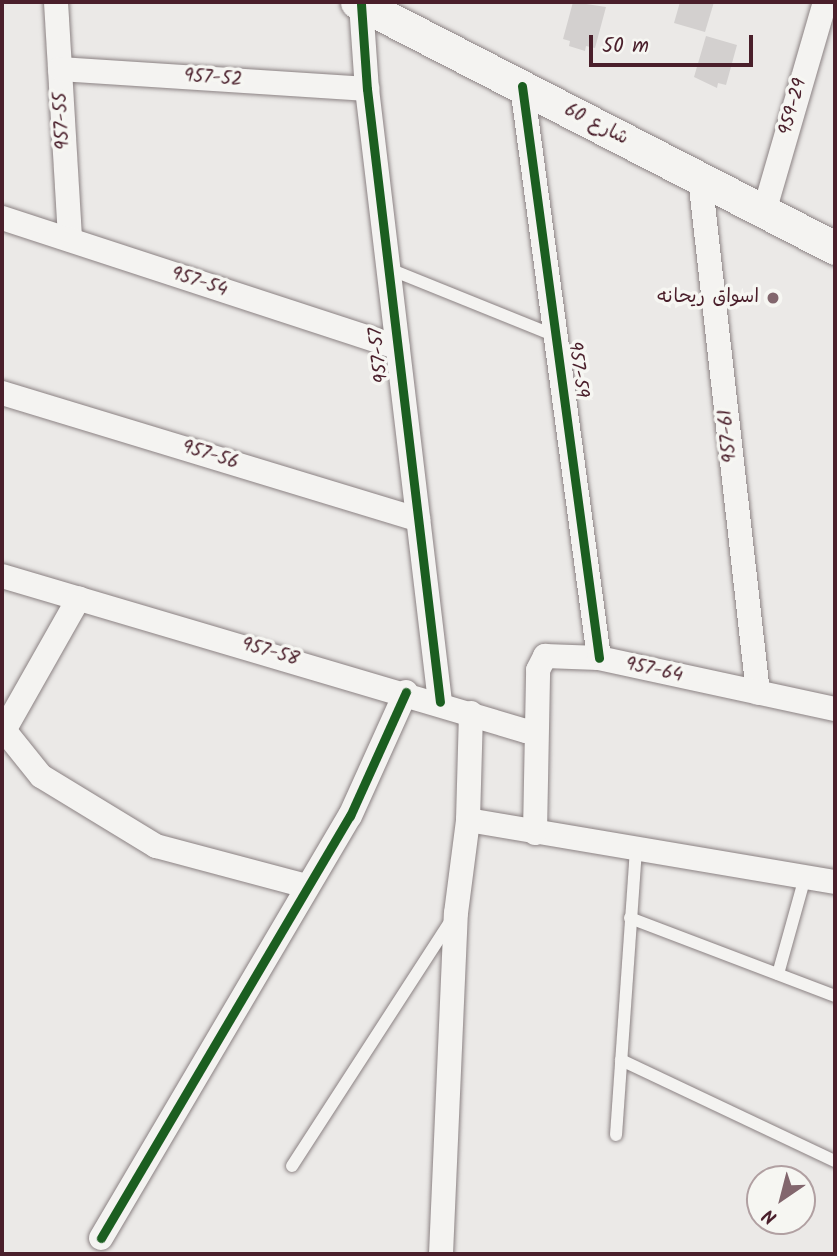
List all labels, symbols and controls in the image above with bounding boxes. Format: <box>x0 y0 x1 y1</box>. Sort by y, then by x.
scale bar <box>592 21 756 65</box>
text: 50 m <box>602 30 649 63</box>
street label: 957-52 <box>183 66 243 92</box>
street label: 959-29 <box>775 76 813 138</box>
street label: 957-55 <box>50 92 76 150</box>
street label: شارع 60 <box>560 99 632 151</box>
street label: 957-54 <box>168 263 230 303</box>
place label: اسواق ريحانه <box>657 287 759 309</box>
marker: اسواق ريحانه <box>765 290 781 306</box>
street label: 957-57 <box>365 326 395 384</box>
street label: 957-59 <box>562 340 592 400</box>
street label: 957-61 <box>715 408 743 464</box>
street label: 957-56 <box>179 437 241 475</box>
street label: 957-58 <box>239 634 301 672</box>
street label: 957-64 <box>623 654 685 688</box>
north arrow <box>746 1165 816 1235</box>
text: N <box>757 1200 784 1231</box>

